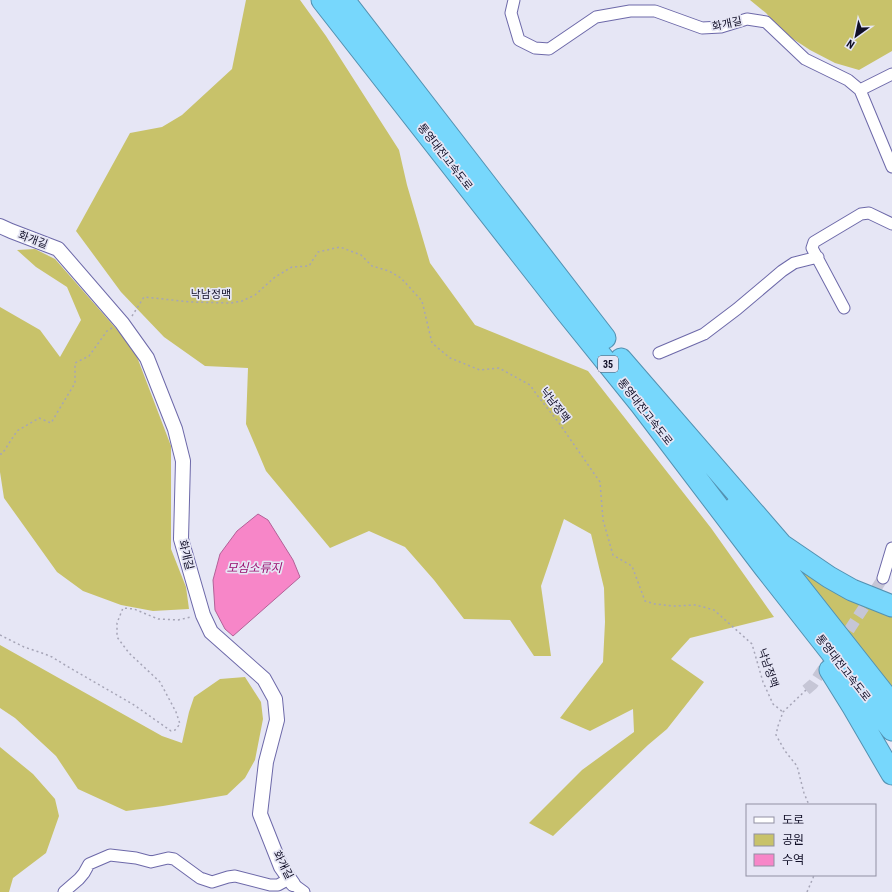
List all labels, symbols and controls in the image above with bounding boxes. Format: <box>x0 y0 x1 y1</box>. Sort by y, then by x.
street label: 화개길 <box>711 14 743 34</box>
north arrow <box>836 16 876 56</box>
text: N <box>844 37 857 51</box>
street label: 통영대전고속도로 <box>415 121 475 193</box>
street label: 화개길 <box>17 229 49 251</box>
street label: 낙남정맥 <box>191 288 231 301</box>
road number: 35 <box>598 356 618 372</box>
street label: 통영대전고속도로 <box>615 376 675 448</box>
street label: 낙남정맥 <box>538 385 572 425</box>
street label: 화개길 <box>176 539 196 571</box>
water label: 모심소류지 <box>226 561 283 575</box>
street label: 통영대전고속도로 <box>813 632 873 704</box>
street label: 낙남정맥 <box>755 647 781 689</box>
legend <box>746 804 876 876</box>
text: 도로 <box>782 813 804 827</box>
text: 공원 <box>782 833 804 847</box>
street label: 화개길 <box>270 849 296 881</box>
text: 수역 <box>782 853 804 867</box>

